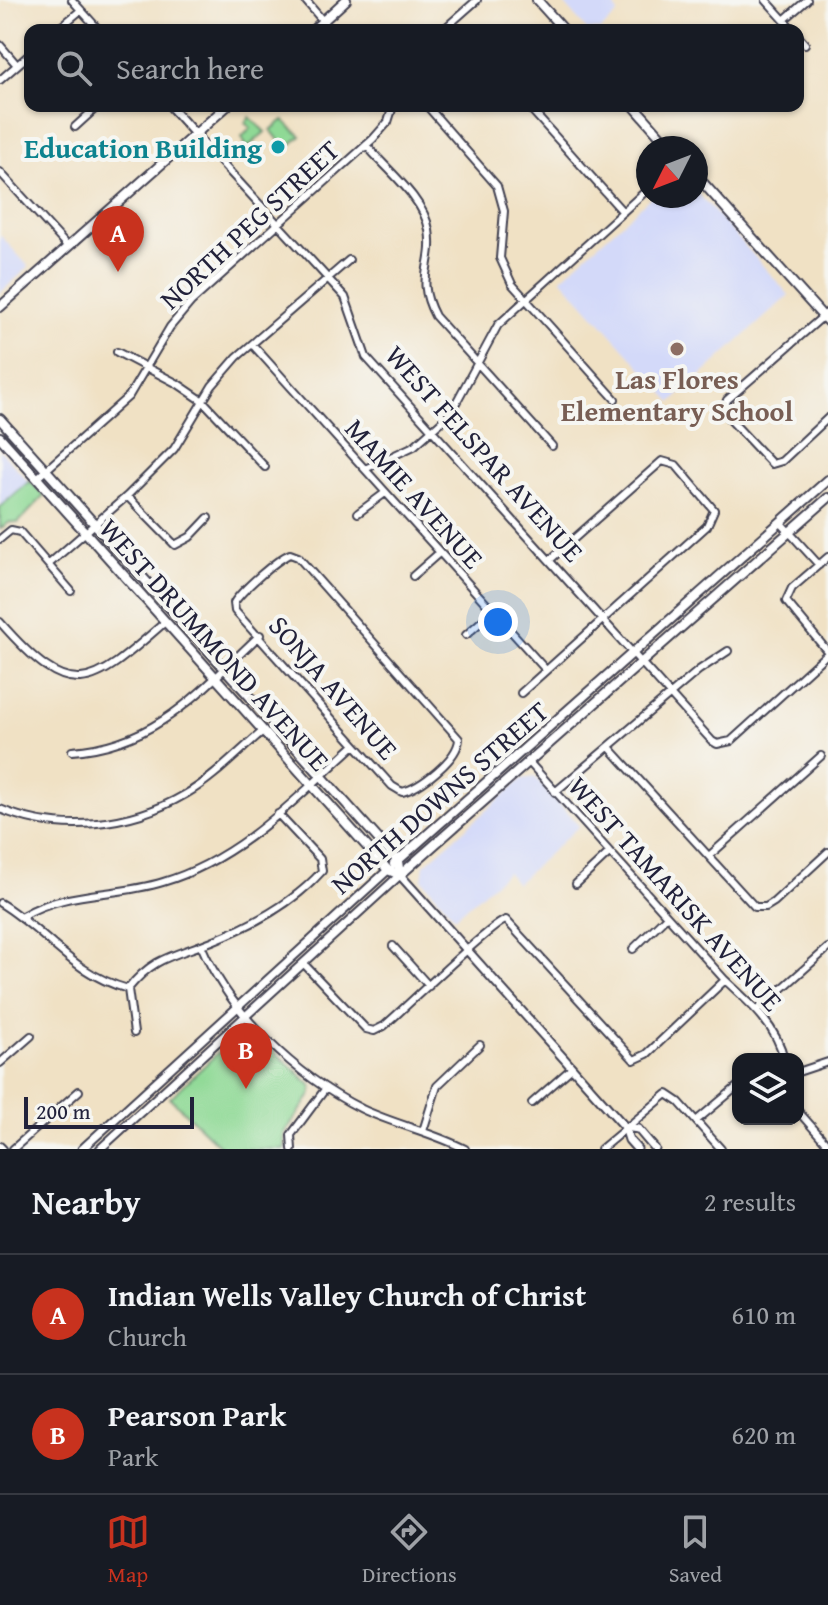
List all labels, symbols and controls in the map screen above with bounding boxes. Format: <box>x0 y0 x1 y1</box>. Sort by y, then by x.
search box <box>24 24 804 112</box>
icon: search <box>52 46 96 90</box>
text: Search here <box>116 46 264 90</box>
place label: Education Building <box>24 127 262 168</box>
street label: NORTH PEG STREET <box>150 129 348 318</box>
north arrow <box>636 136 708 208</box>
marker: Education Building <box>269 138 287 156</box>
pin: A <box>92 206 144 272</box>
street label: WEST FELSPAR AVENUE <box>376 335 594 571</box>
marker: Las Flores Elementary School <box>668 340 686 358</box>
place label: Las Flores Elementary School <box>561 358 793 431</box>
street label: MAMIE AVENUE <box>336 409 494 577</box>
street label: WEST DRUMMOND AVENUE <box>90 509 340 779</box>
your location <box>478 602 518 642</box>
street label: SONJA AVENUE <box>260 606 408 768</box>
street label: NORTH DOWNS STREET <box>321 691 557 903</box>
street label: WEST TAMARISK AVENUE <box>559 766 793 1020</box>
pin: B <box>220 1023 272 1089</box>
map controls <box>732 1053 804 1125</box>
button: layers <box>732 1053 804 1125</box>
scale bar <box>24 1093 194 1129</box>
text: 200 m <box>36 1095 91 1127</box>
text: Nearby <box>32 1177 141 1226</box>
text: 2 results <box>704 1182 796 1221</box>
text: Indian Wells Valley Church of Christ <box>108 1273 586 1317</box>
text: A <box>50 1295 66 1334</box>
text: 610 m <box>731 1295 796 1334</box>
text: Church <box>108 1317 187 1356</box>
text: Pearson Park <box>108 1393 286 1437</box>
text: B <box>50 1415 66 1454</box>
text: 620 m <box>731 1415 796 1454</box>
text: Park <box>108 1437 158 1476</box>
tab: Map <box>106 1510 150 1590</box>
tab: Directions <box>362 1510 457 1590</box>
tab: Saved <box>669 1510 722 1590</box>

